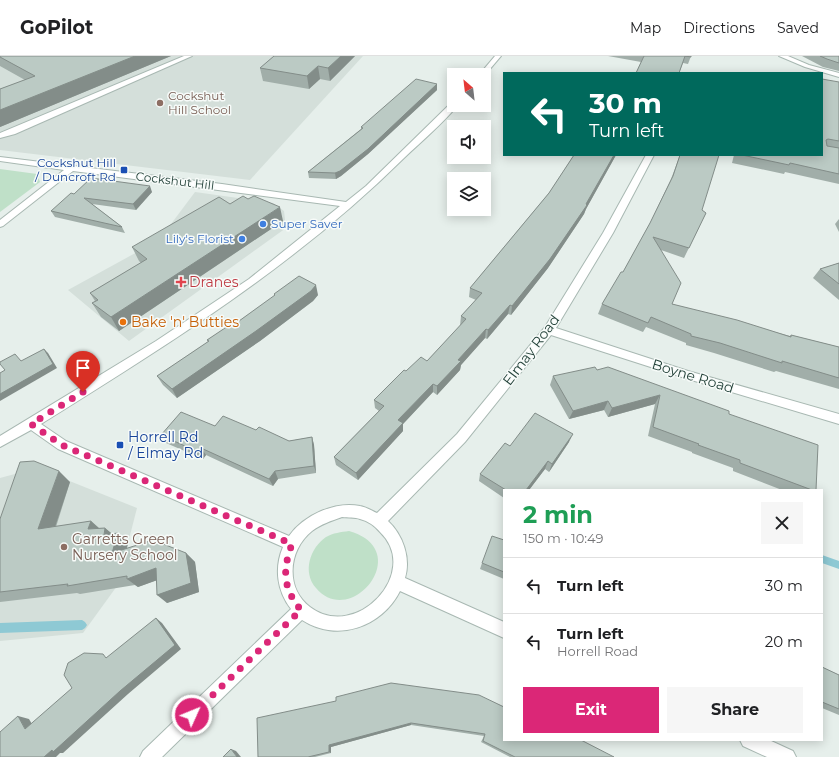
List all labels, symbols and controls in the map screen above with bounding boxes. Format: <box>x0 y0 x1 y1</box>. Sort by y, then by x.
text: GoPilot <box>20 16 93 39</box>
text: Map <box>630 19 661 37</box>
text: Directions <box>683 19 755 37</box>
text: Saved <box>777 19 819 37</box>
north arrow <box>447 68 491 112</box>
map controls <box>447 68 491 216</box>
text: 30 m <box>589 86 662 120</box>
place label: Cockshut Hill School <box>168 88 231 117</box>
icon: left <box>523 88 575 140</box>
marker: Cockshut Hill School <box>155 98 165 108</box>
button: sound <box>447 120 491 164</box>
text: Turn left <box>589 120 664 142</box>
place label: Cockshut Hill / Duncroft Rd <box>34 155 116 184</box>
marker: Cockshut Hill / Duncroft Rd <box>119 165 129 175</box>
street label: Cockshut Hill <box>135 168 215 193</box>
button: layers <box>447 172 491 216</box>
place label: Super Saver <box>271 216 343 231</box>
marker: Super Saver <box>258 219 268 229</box>
place label: Lily's Florist <box>166 231 234 246</box>
marker: Lily's Florist <box>237 234 247 244</box>
place label: Dranes <box>189 273 239 291</box>
marker: Dranes <box>176 277 186 287</box>
street label: Elmay Road <box>499 311 563 389</box>
place label: Bake 'n' Butties <box>131 313 239 331</box>
marker: Bake 'n' Butties <box>118 317 128 327</box>
pin <box>66 351 100 392</box>
street label: Boyne Road <box>650 355 736 397</box>
icon: arrive <box>72 357 94 379</box>
place label: Horrell Rd / Elmay Rd <box>127 428 203 462</box>
marker: Horrell Rd / Elmay Rd <box>115 440 125 450</box>
text: 2 min <box>523 500 593 529</box>
button: close <box>761 502 803 544</box>
place label: Garretts Green Nursery School <box>72 530 178 564</box>
text: 150 m · 10:49 <box>523 530 603 546</box>
marker: Garretts Green Nursery School <box>59 542 69 552</box>
icon: left <box>523 575 545 597</box>
text: Turn left <box>557 576 624 595</box>
text: 30 m <box>765 576 803 595</box>
text: Turn left <box>557 624 624 643</box>
icon: left <box>523 631 545 653</box>
text: 20 m <box>765 632 803 651</box>
text: Horrell Road <box>557 643 638 659</box>
button: Exit <box>523 687 659 733</box>
button: Share <box>667 687 803 733</box>
position arrow <box>171 694 213 736</box>

